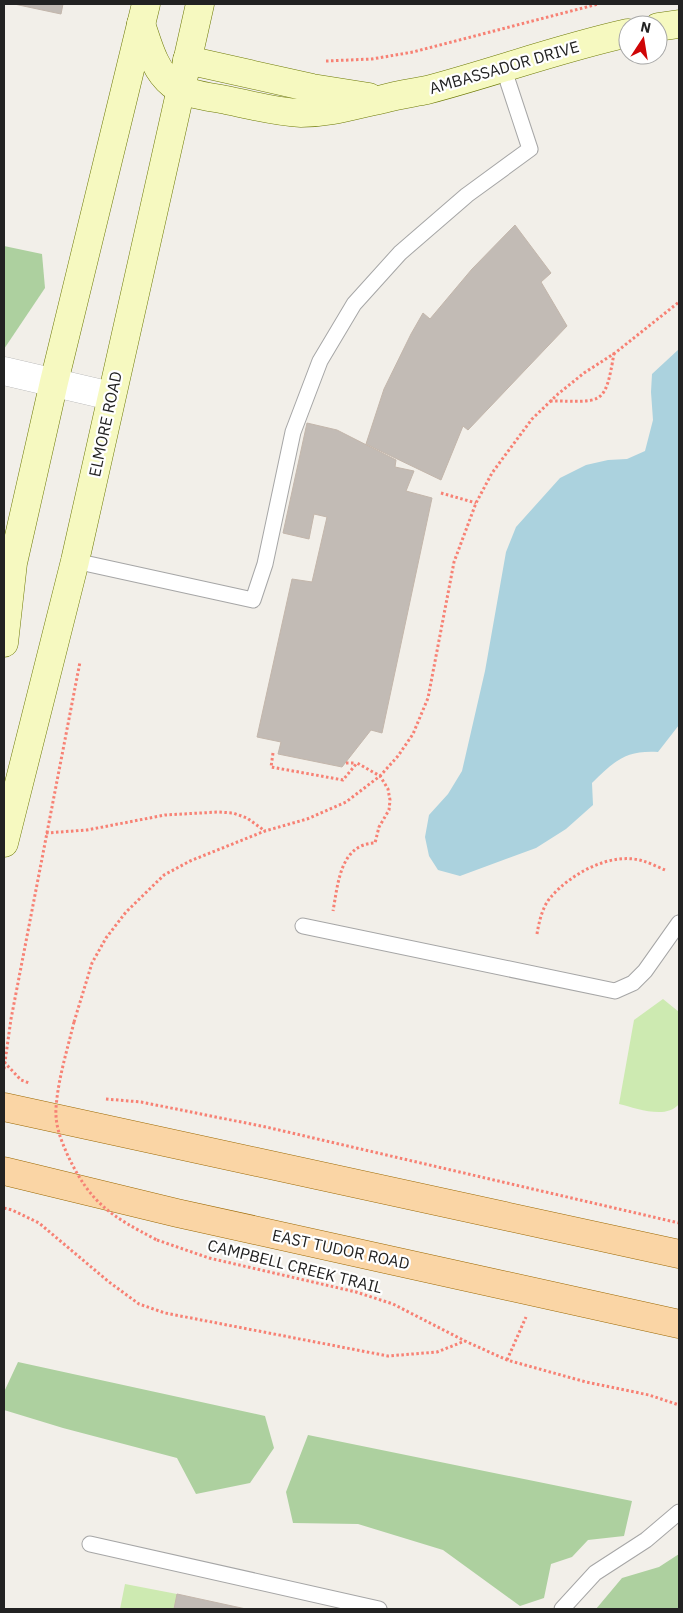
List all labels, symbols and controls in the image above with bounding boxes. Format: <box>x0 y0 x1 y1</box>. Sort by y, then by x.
north arrow <box>618 15 668 65</box>
text: N <box>639 17 653 37</box>
street label: AMBASSADOR DRIVE <box>427 36 581 98</box>
street label: ELMORE ROAD <box>84 370 126 478</box>
street label: EAST TUDOR ROAD <box>271 1225 411 1273</box>
street label: CAMPBELL CREEK TRAIL <box>206 1235 384 1297</box>

